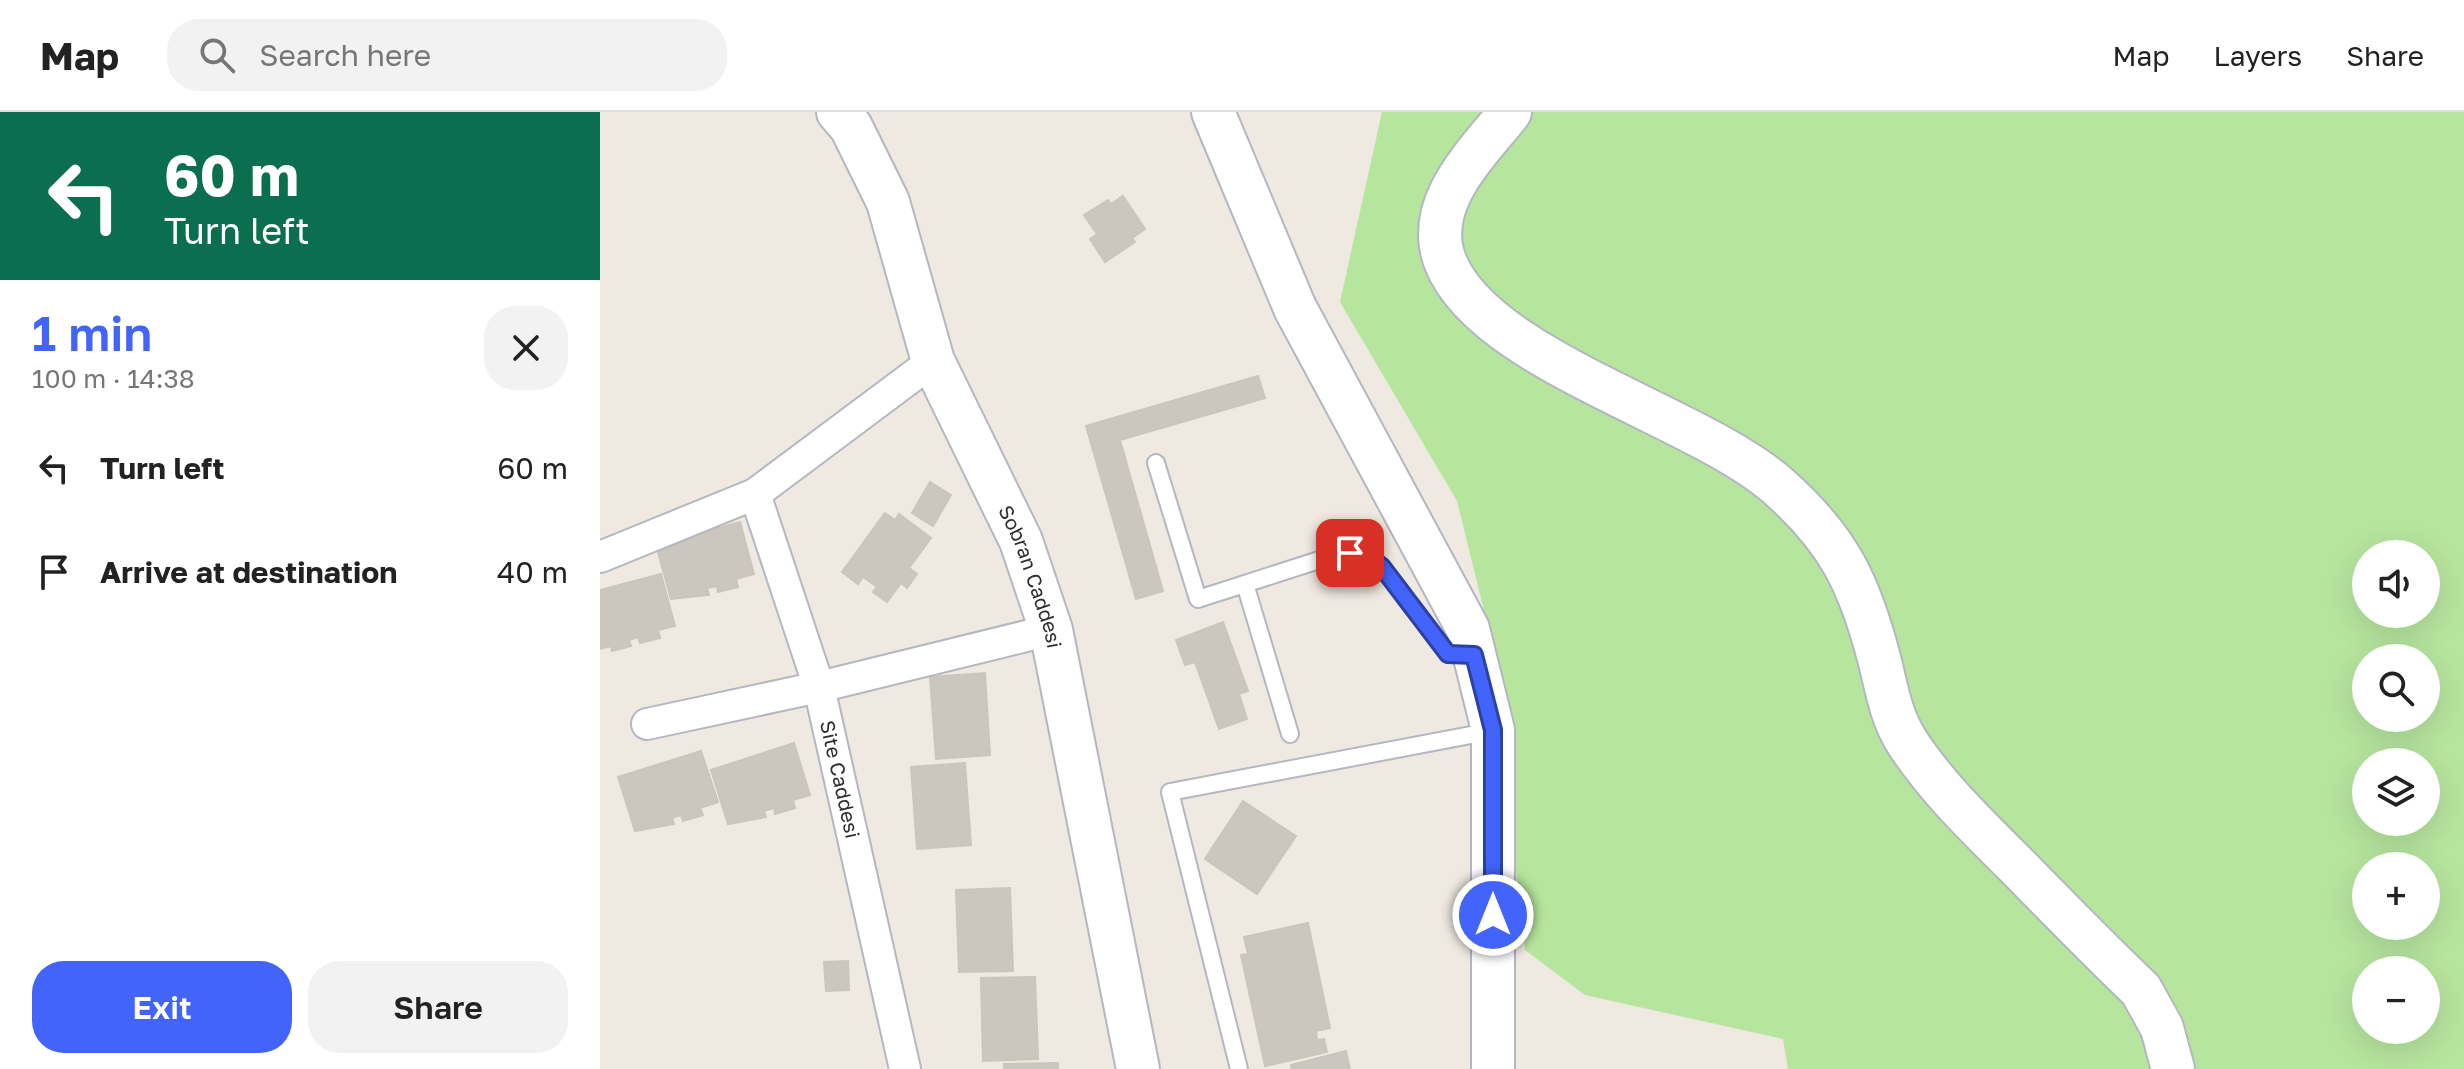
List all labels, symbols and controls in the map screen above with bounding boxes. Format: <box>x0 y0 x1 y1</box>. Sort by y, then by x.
search box <box>167 19 727 91</box>
text: Map <box>40 33 119 78</box>
icon: search <box>195 33 239 77</box>
text: Search here <box>259 37 431 73</box>
text: Map <box>2112 39 2170 72</box>
text: Layers <box>2214 39 2302 72</box>
text: Share <box>2346 39 2424 72</box>
text: 60 m <box>164 141 299 208</box>
icon: left <box>32 144 136 248</box>
text: Turn left <box>164 209 310 252</box>
text: 1 min <box>32 304 152 362</box>
button: close <box>484 306 568 390</box>
text: 100 m · 14:38 <box>32 363 195 394</box>
icon: left <box>32 446 76 490</box>
text: Turn left <box>100 450 225 486</box>
text: 60 m <box>497 450 568 486</box>
street label: Sobran Caddesi <box>994 501 1067 650</box>
pin <box>1316 519 1384 587</box>
icon: arrive <box>1328 531 1372 575</box>
map controls <box>2352 540 2440 1044</box>
button: sound <box>2352 540 2440 628</box>
icon: arrive <box>32 550 76 594</box>
text: Arrive at destination <box>100 554 397 590</box>
text: 40 m <box>497 554 568 590</box>
button: search <box>2352 644 2440 732</box>
street label: Site Caddesi <box>816 718 866 840</box>
button: layers <box>2352 748 2440 836</box>
button: + <box>2352 852 2440 940</box>
position arrow <box>1451 873 1535 957</box>
button: − <box>2352 956 2440 1044</box>
button: Exit <box>32 961 292 1053</box>
button: Share <box>308 961 568 1053</box>

